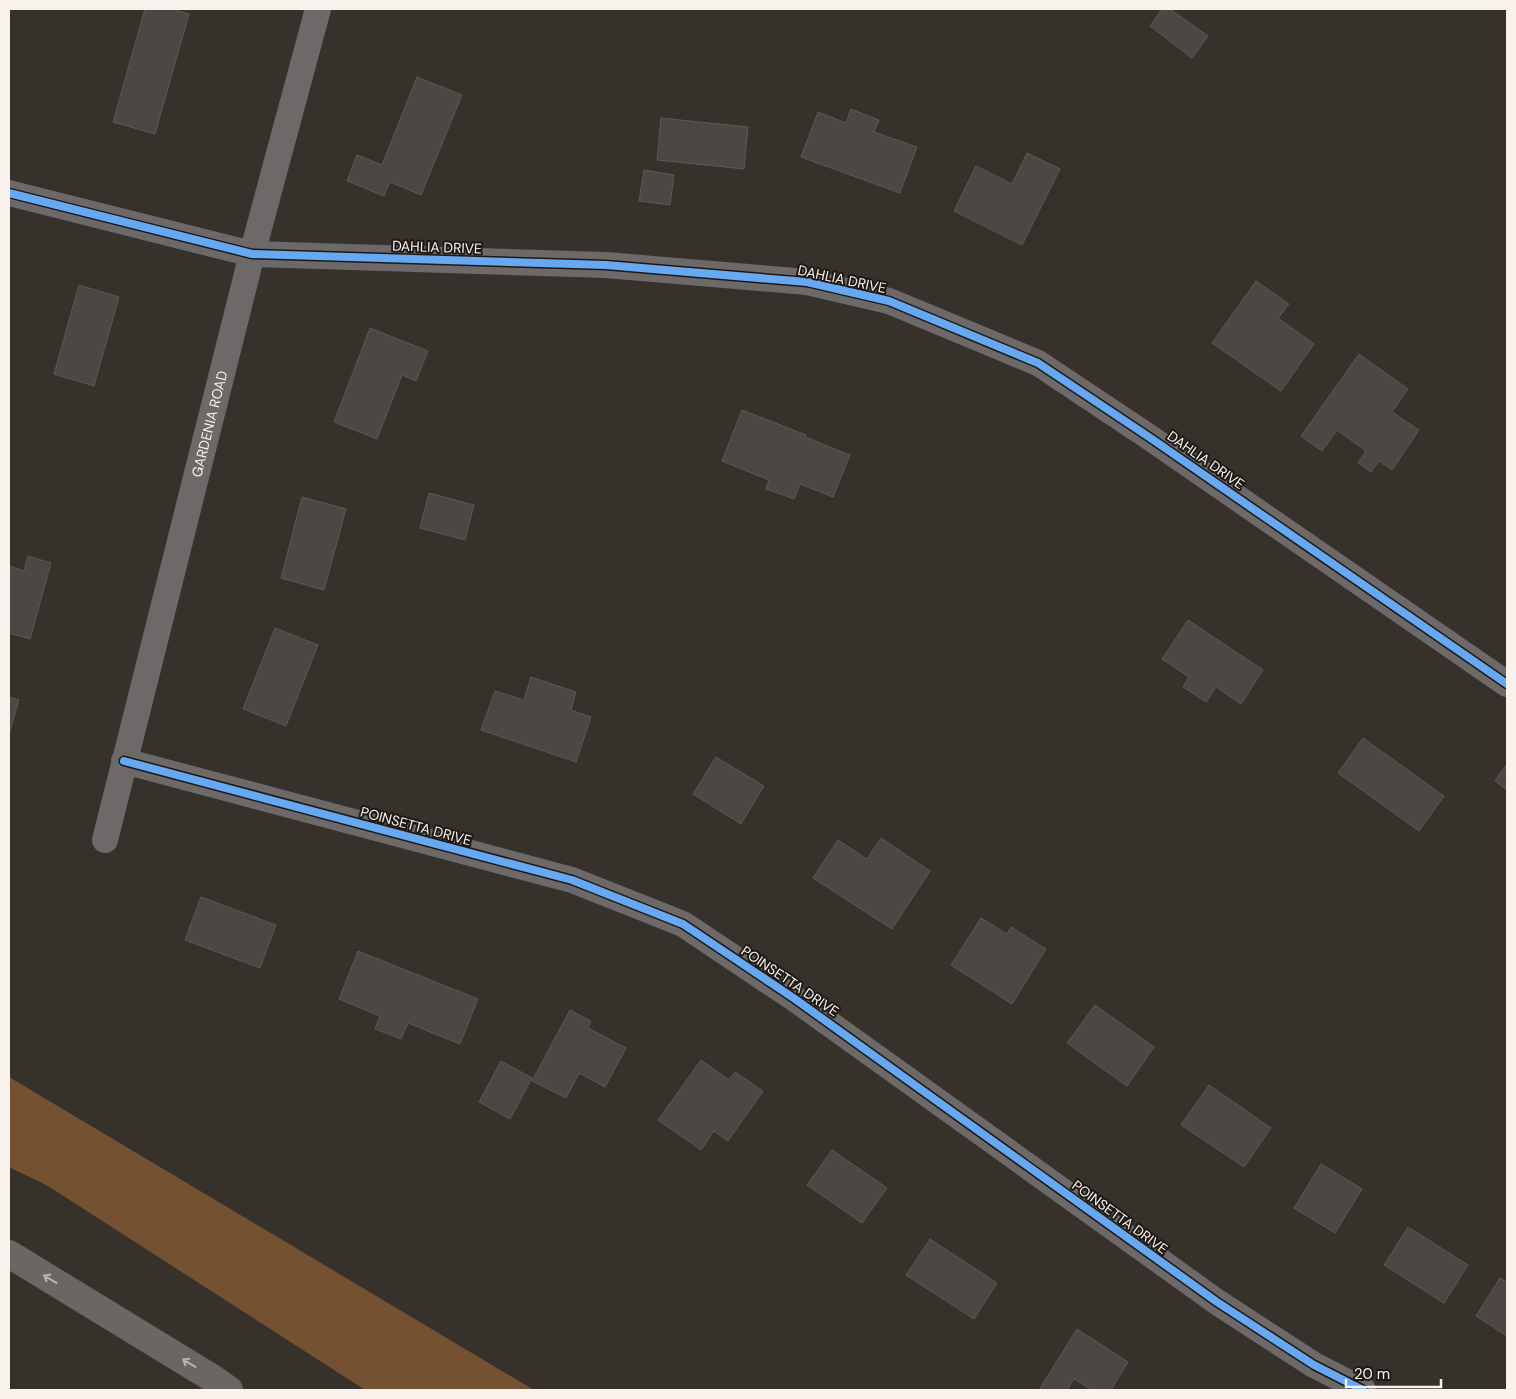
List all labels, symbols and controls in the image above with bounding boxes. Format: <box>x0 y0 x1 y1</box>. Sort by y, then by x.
street label: DAHLIA DRIVE <box>392 236 482 258</box>
street label: DAHLIA DRIVE <box>796 261 888 297</box>
street label: GARDENIA ROAD <box>187 369 231 479</box>
street label: DAHLIA DRIVE <box>1164 427 1248 493</box>
street label: POINSETTA DRIVE <box>359 803 473 849</box>
street label: POINSETTA DRIVE <box>738 942 842 1020</box>
street label: POINSETTA DRIVE <box>1069 1176 1171 1258</box>
one-way arrow <box>43 1274 57 1284</box>
scale bar <box>1346 1356 1441 1388</box>
one-way arrow <box>182 1358 196 1368</box>
text: 20 m <box>1354 1364 1390 1384</box>

